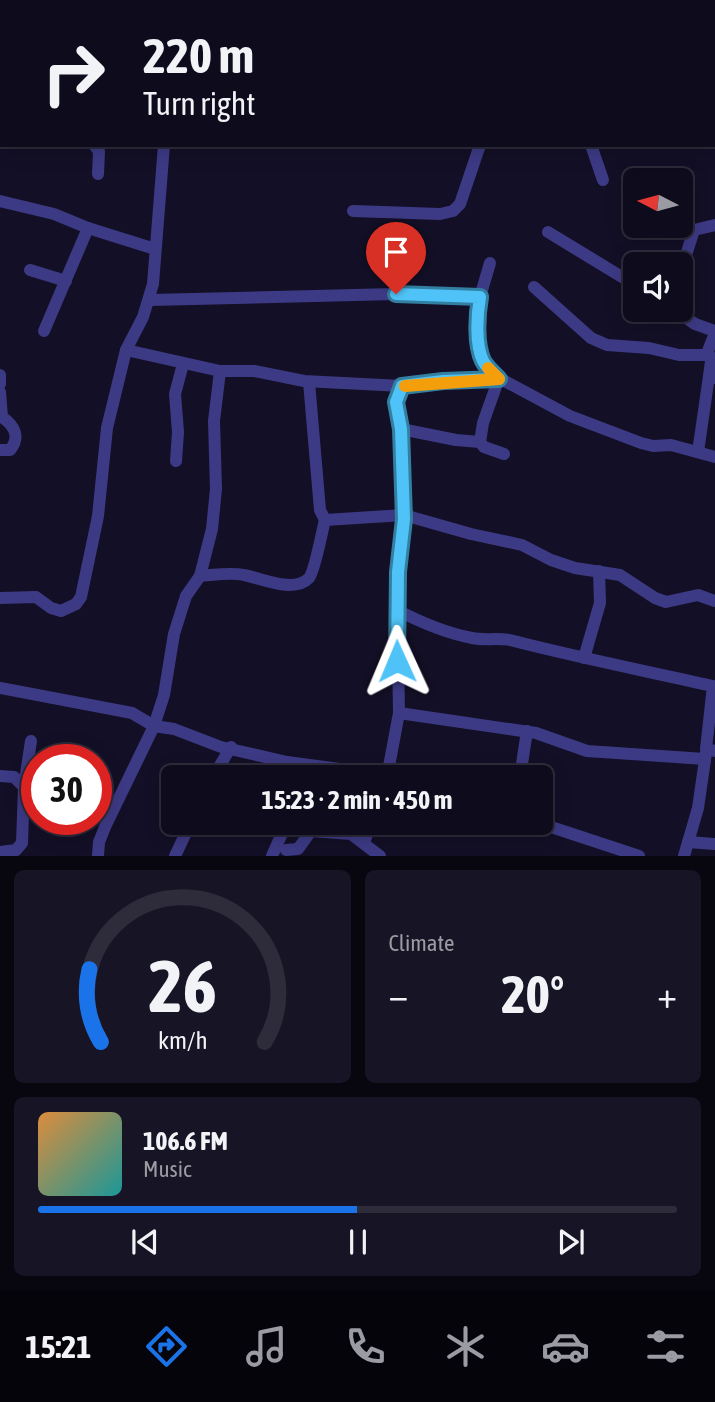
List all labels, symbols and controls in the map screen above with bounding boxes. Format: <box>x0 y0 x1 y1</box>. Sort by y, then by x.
text: 220 m <box>143 27 254 83</box>
icon: right <box>28 28 119 119</box>
text: Turn right <box>143 85 256 122</box>
north arrow <box>623 168 693 238</box>
map controls <box>623 168 693 322</box>
pin <box>366 222 426 294</box>
icon: arrive <box>377 233 415 271</box>
button: sound <box>623 252 693 322</box>
position arrow <box>360 624 434 698</box>
speed limit sign: 30 <box>21 744 112 835</box>
text: 15:23 · 2 min · 450 m <box>262 785 452 815</box>
text: Climate <box>389 930 454 956</box>
text: 26 <box>148 945 216 1028</box>
text: 20° <box>501 964 564 1024</box>
text: − <box>389 973 408 1016</box>
text: + <box>657 973 677 1016</box>
text: km/h <box>157 1026 207 1054</box>
text: 106.6 FM <box>143 1126 228 1156</box>
text: Music <box>143 1156 191 1182</box>
icon: previous <box>126 1223 164 1261</box>
icon: pause <box>339 1223 377 1261</box>
icon: next <box>552 1223 590 1261</box>
icon: directions <box>142 1322 191 1371</box>
icon: music <box>242 1322 291 1371</box>
icon: phone <box>341 1322 390 1371</box>
icon: climate <box>441 1322 490 1371</box>
icon: car <box>541 1322 590 1371</box>
icon: filters <box>641 1322 690 1371</box>
text: 15:21 <box>25 1328 91 1365</box>

